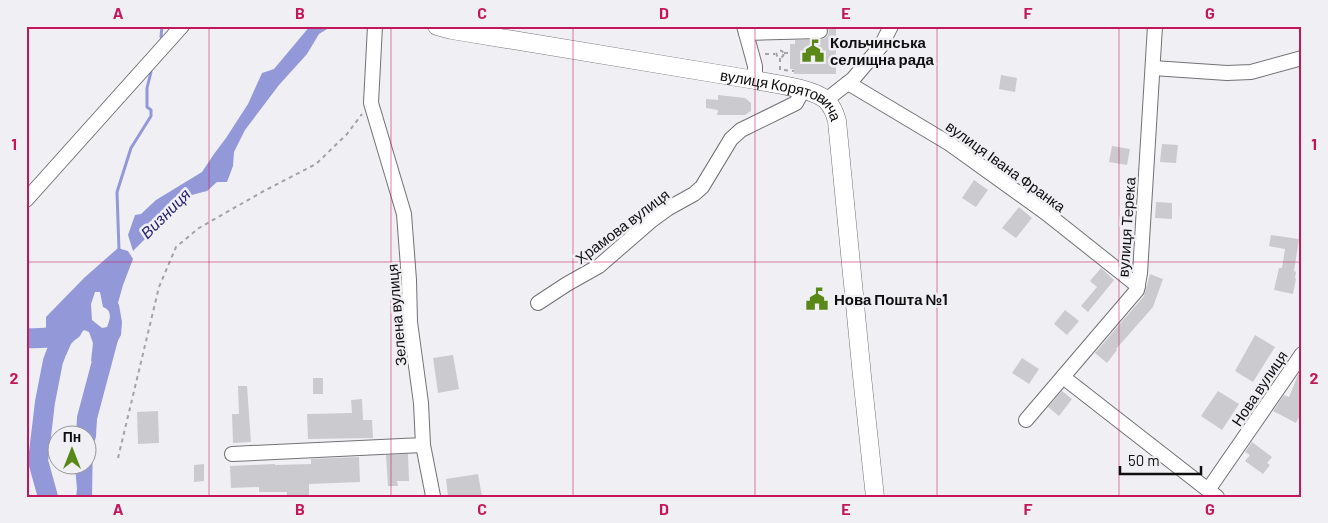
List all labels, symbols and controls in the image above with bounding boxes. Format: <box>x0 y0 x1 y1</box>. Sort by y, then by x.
text: A <box>113 3 124 22</box>
text: B <box>295 3 305 22</box>
text: C <box>477 3 487 22</box>
text: D <box>659 3 669 22</box>
text: E <box>841 3 851 22</box>
text: F <box>1024 3 1033 22</box>
text: G <box>1205 3 1215 22</box>
place label: Кольчинська селищна рада <box>830 33 935 68</box>
public building icon: Кольчинська селищна рада <box>800 38 826 64</box>
street label: вулиця Корятовича <box>719 65 846 124</box>
street label: вулиця Івана Франка <box>943 117 1070 216</box>
text: 1 <box>11 134 17 153</box>
text: 1 <box>1311 134 1317 153</box>
street label: вулиця Терека <box>1114 176 1139 278</box>
water label: Визниця <box>136 184 194 242</box>
street label: Храмова вулиця <box>571 185 673 267</box>
street label: Зелена вулиця <box>383 263 409 367</box>
public building icon: Нова Пошта №1 <box>804 286 830 312</box>
place label: Нова Пошта №1 <box>834 290 948 308</box>
street label: Нова вулиця <box>1227 347 1291 429</box>
text: 2 <box>10 368 19 387</box>
text: 2 <box>1310 368 1319 387</box>
north arrow <box>48 426 98 476</box>
text: Пн <box>63 428 81 445</box>
scale bar <box>1120 443 1202 475</box>
text: 50 m <box>1128 451 1160 469</box>
text: A <box>113 499 124 518</box>
text: B <box>295 499 305 518</box>
text: C <box>477 499 487 518</box>
text: D <box>659 499 669 518</box>
text: E <box>841 499 851 518</box>
text: F <box>1024 499 1033 518</box>
text: G <box>1205 499 1215 518</box>

